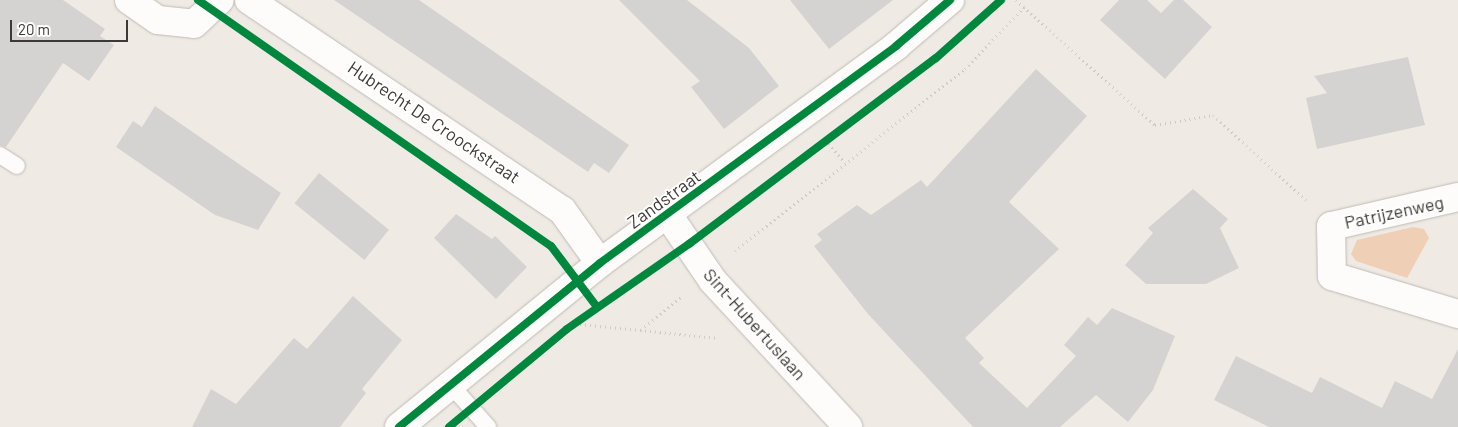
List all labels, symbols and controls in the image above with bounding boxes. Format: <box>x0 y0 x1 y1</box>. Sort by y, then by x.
scale bar <box>12 10 130 42</box>
text: 20 m <box>18 20 50 38</box>
street label: Hubrecht De Croockstraat <box>344 56 524 188</box>
street label: Zandstraat <box>623 165 705 233</box>
street label: Patrijzenweg <box>1342 191 1446 233</box>
street label: Sint-Hubertuslaan <box>699 264 811 384</box>

